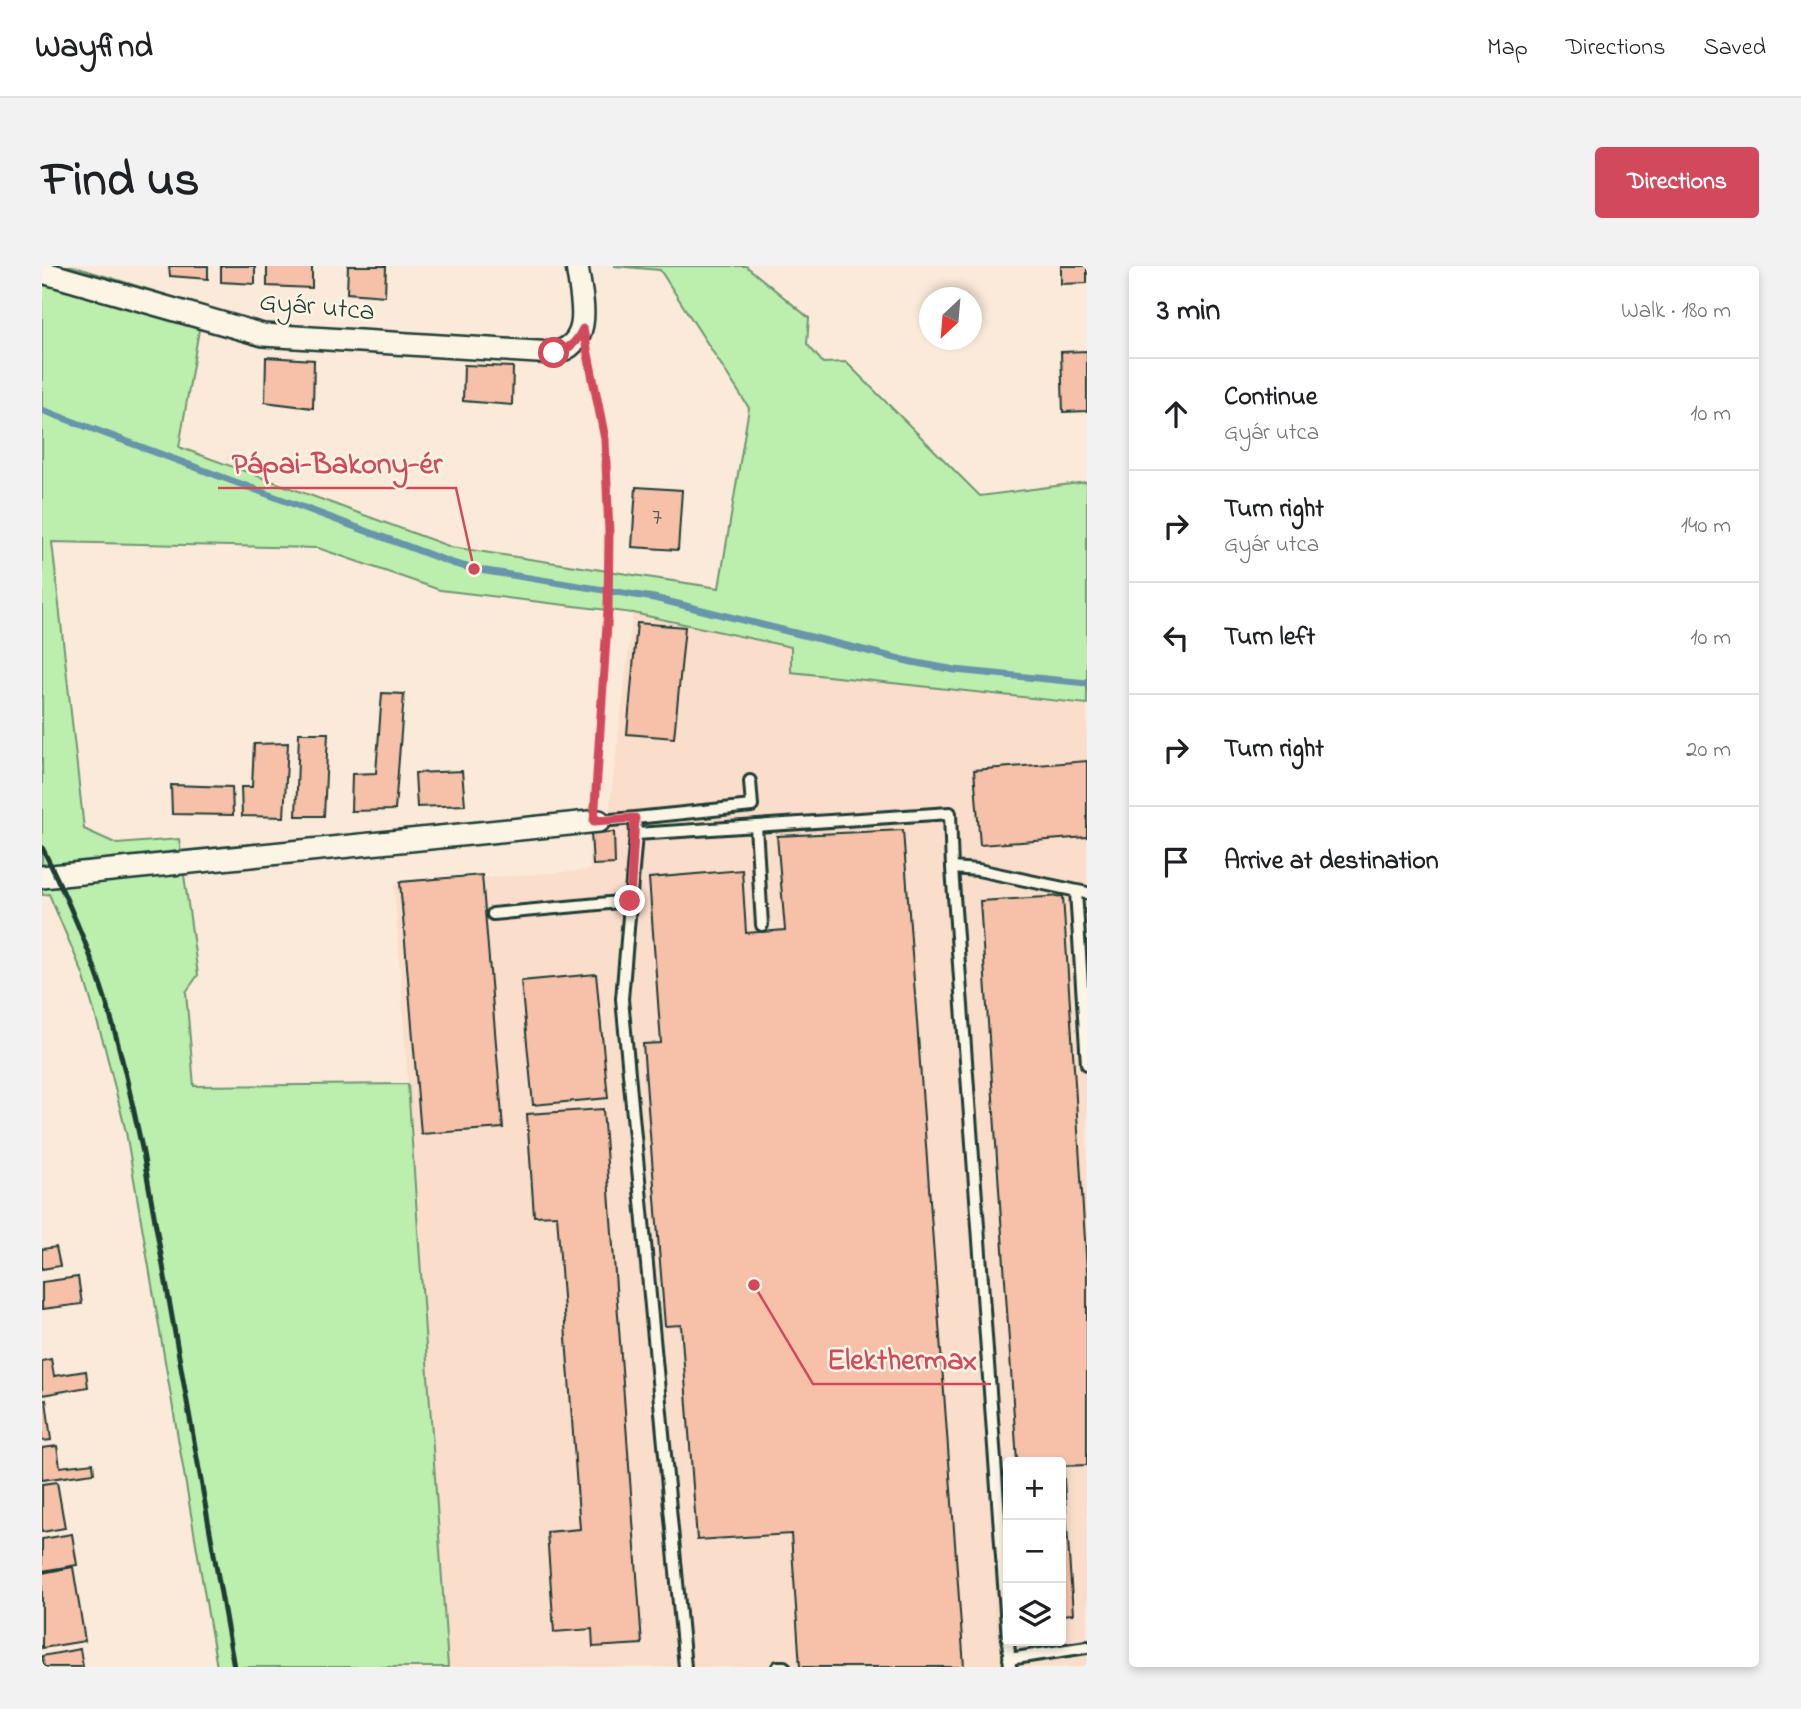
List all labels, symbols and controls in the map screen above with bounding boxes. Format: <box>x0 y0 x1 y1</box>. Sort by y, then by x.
text: Wayfind <box>35 24 153 72</box>
text: Map <box>1487 31 1528 66</box>
text: Directions <box>1566 31 1665 66</box>
text: Saved <box>1703 31 1766 66</box>
text: Find us <box>42 146 199 218</box>
button: Directions <box>1595 147 1759 218</box>
street label: Gyár utca <box>257 283 377 333</box>
north arrow <box>919 287 982 350</box>
text: 3 min <box>1157 290 1220 334</box>
text: Walk · 180 m <box>1621 295 1731 328</box>
route start <box>538 337 569 368</box>
text: Continue <box>1224 379 1317 417</box>
icon: ahead <box>1157 395 1195 433</box>
text: 10 m <box>1690 398 1731 431</box>
text: Gyár utca <box>1224 417 1319 450</box>
callout: Pápai-Bakony-ér <box>218 437 456 488</box>
text: Pápai-Bakony-ér <box>232 444 443 488</box>
text: Turn right <box>1224 491 1324 529</box>
house number: 7 <box>652 501 662 536</box>
icon: right <box>1157 507 1195 545</box>
text: 140 m <box>1681 510 1731 543</box>
text: Gyár utca <box>1224 529 1319 562</box>
icon: left <box>1157 619 1195 657</box>
text: Turn left <box>1224 619 1315 657</box>
text: 10 m <box>1690 622 1731 655</box>
icon: right <box>1157 731 1195 769</box>
text: Turn right <box>1224 731 1324 769</box>
text: 20 m <box>1686 734 1731 767</box>
icon: arrive <box>1157 843 1195 881</box>
text: Arrive at destination <box>1224 843 1439 881</box>
route end <box>614 885 645 916</box>
callout: Elekthermax <box>813 1333 991 1384</box>
text: Elekthermax <box>827 1340 977 1384</box>
map controls <box>1003 1457 1066 1646</box>
button: + <box>1003 1457 1066 1520</box>
button: − <box>1003 1520 1066 1583</box>
button: layers <box>1003 1583 1066 1646</box>

